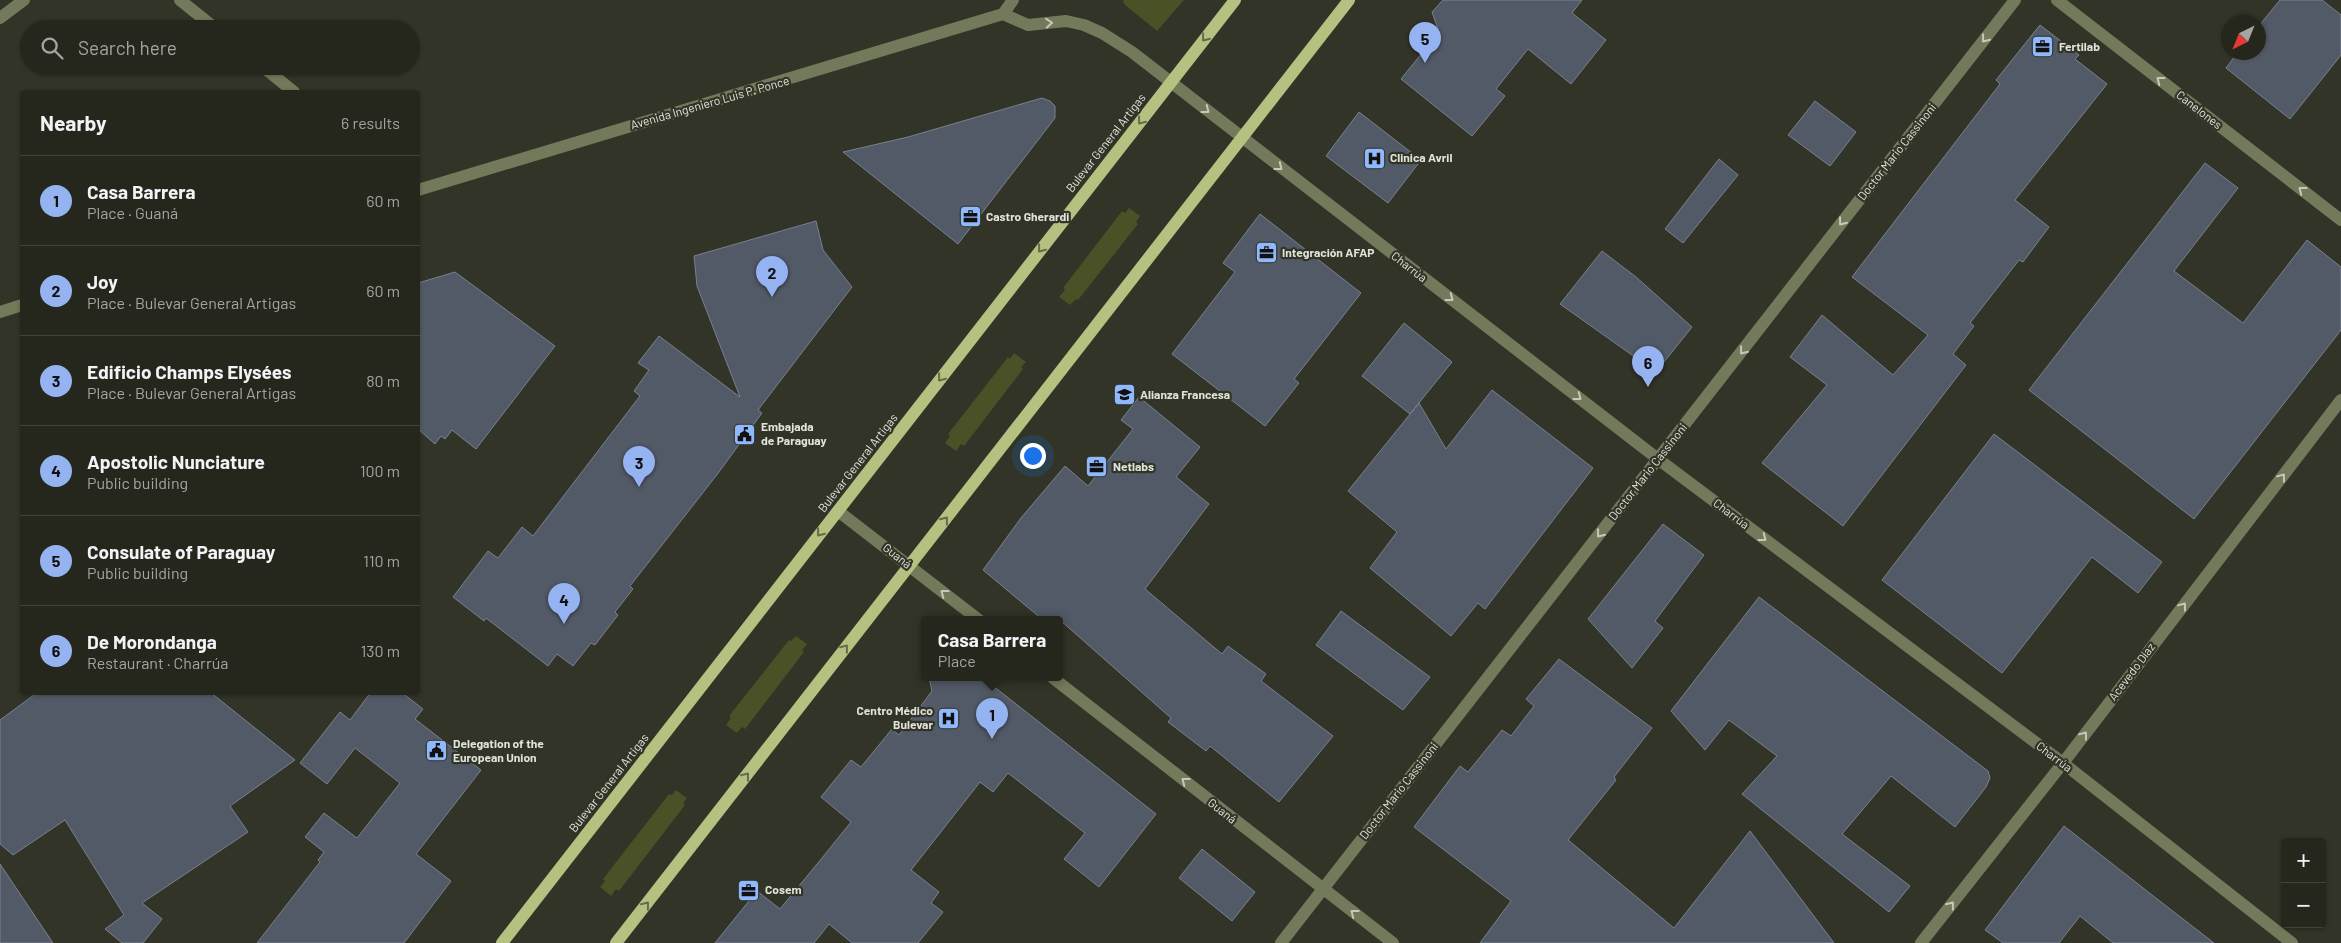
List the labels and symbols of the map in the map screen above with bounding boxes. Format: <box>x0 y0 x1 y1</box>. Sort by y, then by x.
north arrow <box>2221 15 2266 60</box>
one-way arrow <box>1045 18 1053 29</box>
pin: 5 <box>1409 22 1441 63</box>
one-way arrow <box>1202 33 1211 42</box>
one-way arrow <box>1981 33 1990 42</box>
office icon: Fertilab <box>2031 35 2055 59</box>
place label: Fertilab <box>2059 39 2100 53</box>
street label: Avenida Ingeniero Luis P. Ponce <box>629 73 791 131</box>
one-way arrow <box>2157 78 2166 86</box>
street label: Canelones <box>2174 87 2225 131</box>
street label: Bulevar General Artigas <box>1062 90 1148 194</box>
street label: Doctor Mario Cassinoni <box>1854 100 1938 203</box>
one-way arrow <box>1200 104 1209 112</box>
one-way arrow <box>1138 115 1147 125</box>
hospital icon: Clinica Avril <box>1362 146 1386 170</box>
place label: Clinica Avril <box>1390 150 1452 164</box>
one-way arrow <box>1273 161 1283 170</box>
one-way arrow <box>2299 187 2308 196</box>
office icon: Castro Gherardi <box>958 205 982 229</box>
place label: Castro Gherardi <box>986 209 1069 223</box>
one-way arrow <box>1840 216 1848 225</box>
office icon: Integración AFAP <box>1254 241 1278 265</box>
one-way arrow <box>1039 243 1047 252</box>
place label: Integración AFAP <box>1282 245 1374 259</box>
street label: Charrúa <box>1389 248 1430 284</box>
pin: 2 <box>756 256 788 297</box>
one-way arrow <box>1444 292 1453 301</box>
one-way arrow <box>1740 345 1748 354</box>
pin: 6 <box>1632 346 1664 387</box>
one-way arrow <box>938 372 947 381</box>
school or university icon: Alianza Francesa <box>1112 383 1136 407</box>
place label: Alianza Francesa <box>1140 387 1230 401</box>
one-way arrow <box>1572 392 1581 400</box>
street label: Bulevar General Artigas <box>814 410 900 514</box>
place label: Embajada de Paraguay <box>761 419 826 447</box>
street label: Doctor Mario Cassinoni <box>1605 420 1689 523</box>
public building icon: Embajada de Paraguay <box>733 422 757 446</box>
your location <box>1020 443 1046 469</box>
pin: 3 <box>623 446 655 487</box>
office icon: Netlabs <box>1085 455 1109 479</box>
place label: Netlabs <box>1113 459 1154 473</box>
one-way arrow <box>2276 474 2285 483</box>
street label: Charrúa <box>1711 495 1752 531</box>
one-way arrow <box>940 517 948 526</box>
one-way arrow <box>817 527 826 537</box>
one-way arrow <box>1597 528 1606 538</box>
one-way arrow <box>1757 532 1767 541</box>
street label: Guaná <box>880 540 915 571</box>
pin: 4 <box>548 583 580 624</box>
one-way arrow <box>940 590 950 599</box>
one-way arrow <box>2177 603 2185 612</box>
street label: Acevedo Díaz <box>2105 640 2157 703</box>
one-way arrow <box>840 645 848 654</box>
pin: 1 <box>976 698 1008 739</box>
place label: Centro Médico Bulevar <box>856 703 933 731</box>
hospital icon: Centro Médico Bulevar <box>937 706 961 730</box>
street label: Bulevar General Artigas <box>565 730 651 834</box>
one-way arrow <box>2078 731 2087 741</box>
place label: Delegation of the European Union <box>453 736 544 764</box>
street label: Charrúa <box>2034 738 2075 774</box>
public building icon: Delegation of the European Union <box>425 739 449 763</box>
street label: Doctor Mario Cassinoni <box>1356 739 1440 842</box>
one-way arrow <box>740 773 748 782</box>
one-way arrow <box>1181 778 1190 787</box>
street label: Guaná <box>1205 795 1240 826</box>
office icon: Cosem <box>737 878 761 902</box>
place label: Cosem <box>765 882 802 896</box>
one-way arrow <box>640 901 649 910</box>
one-way arrow <box>1946 902 1954 911</box>
one-way arrow <box>1351 911 1360 919</box>

